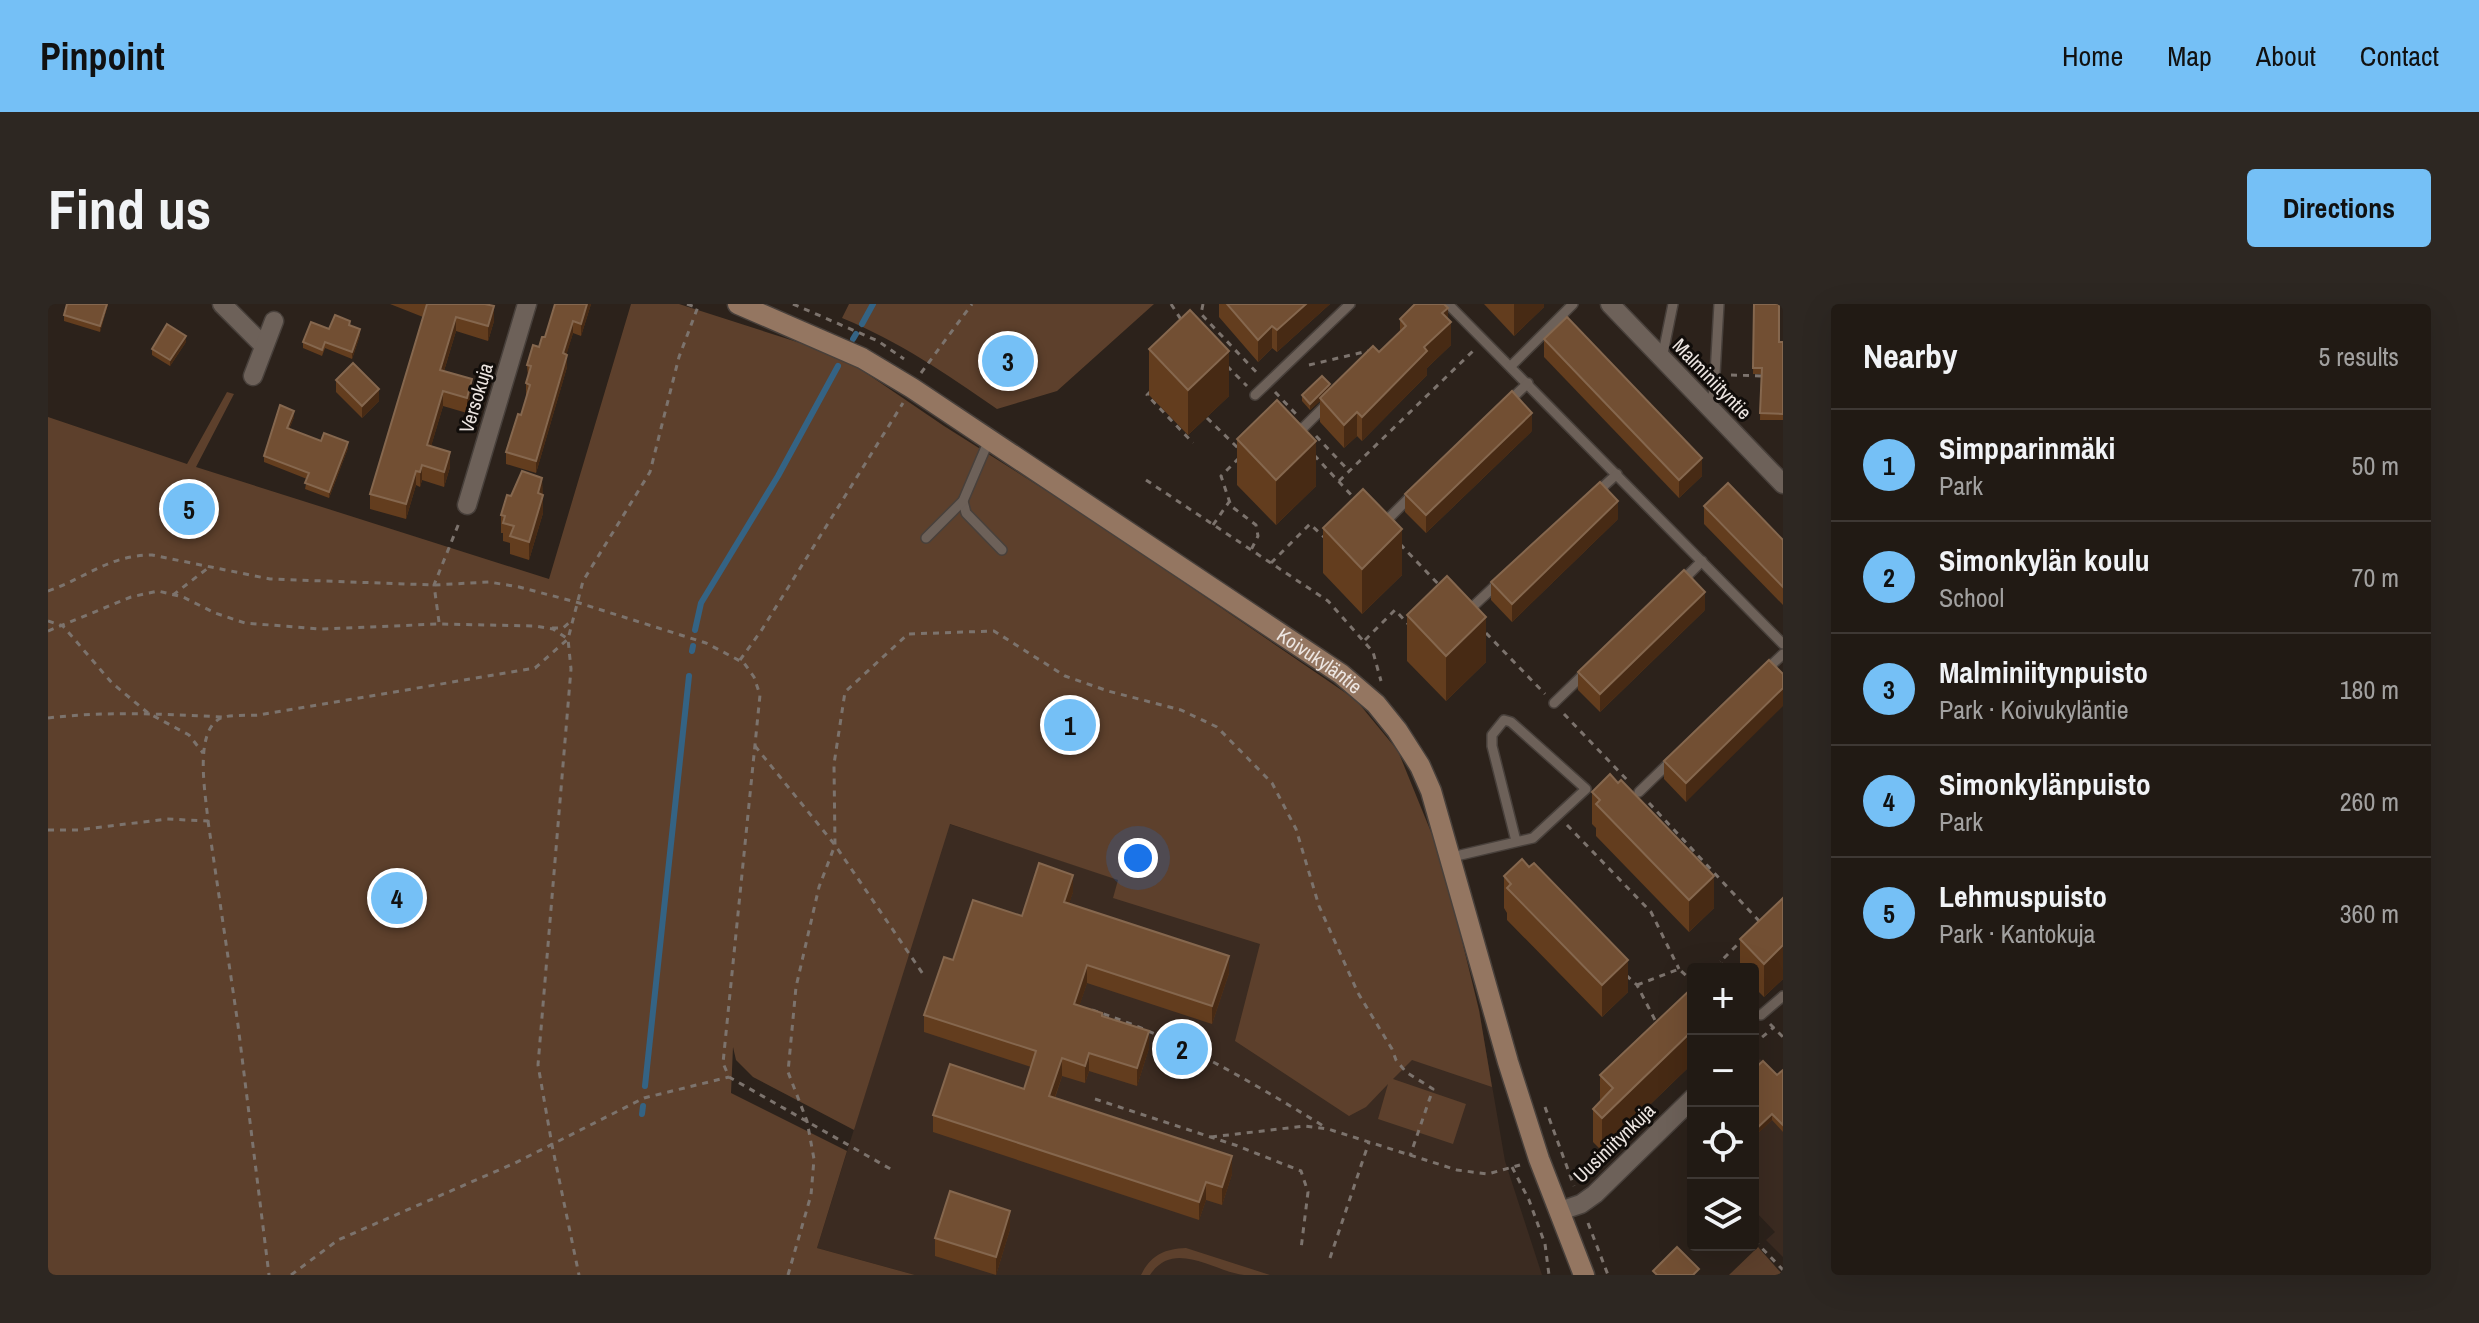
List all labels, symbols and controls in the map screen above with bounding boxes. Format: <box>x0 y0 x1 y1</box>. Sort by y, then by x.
text: Pinpoint <box>40 31 165 82</box>
text: Home <box>2062 37 2123 75</box>
text: Map <box>2167 37 2212 75</box>
text: About <box>2256 37 2316 75</box>
text: Contact <box>2360 37 2439 75</box>
button: Directions <box>2247 169 2431 247</box>
text: Find us <box>48 171 211 246</box>
pin: 3 <box>982 331 1034 391</box>
street label: Malminiityntie <box>1667 332 1758 425</box>
text: Nearby <box>1863 333 1958 379</box>
text: 5 results <box>2318 339 2399 374</box>
street label: Versokuja <box>452 359 499 436</box>
text: Simpparinmäki <box>1939 428 2115 468</box>
text: 1 <box>1883 448 1895 483</box>
text: 50 m <box>2352 448 2399 483</box>
text: Park <box>1939 468 1983 503</box>
pin: 5 <box>163 479 215 539</box>
text: Simonkylän koulu <box>1939 540 2150 580</box>
text: 2 <box>1883 560 1895 595</box>
text: 70 m <box>2352 560 2399 595</box>
text: School <box>1939 580 2004 615</box>
street label: Koivukyläntie <box>1272 621 1368 700</box>
text: Malminiitynpuisto <box>1939 652 2148 692</box>
text: 3 <box>1883 672 1895 707</box>
text: 180 m <box>2340 672 2399 707</box>
text: Park · Koivukyläntie <box>1939 692 2129 727</box>
pin: 1 <box>1044 695 1096 755</box>
text: Simonkylänpuisto <box>1939 764 2151 804</box>
text: 4 <box>1883 784 1895 819</box>
text: 260 m <box>2340 784 2399 819</box>
text: Park <box>1939 804 1983 839</box>
your location <box>1118 838 1158 878</box>
pin: 4 <box>371 868 423 928</box>
text: Lehmuspuisto <box>1939 876 2107 916</box>
text: 5 <box>1883 896 1895 931</box>
text: 360 m <box>2340 896 2399 931</box>
text: Park · Kantokuja <box>1939 916 2095 951</box>
map controls <box>1687 963 1759 1251</box>
button: + <box>1687 963 1759 1035</box>
pin: 2 <box>1156 1019 1208 1079</box>
button: − <box>1687 1035 1759 1107</box>
street label: Uusiniitynkuja <box>1567 1097 1660 1188</box>
button: locate <box>1687 1107 1759 1179</box>
button: layers <box>1687 1179 1759 1251</box>

